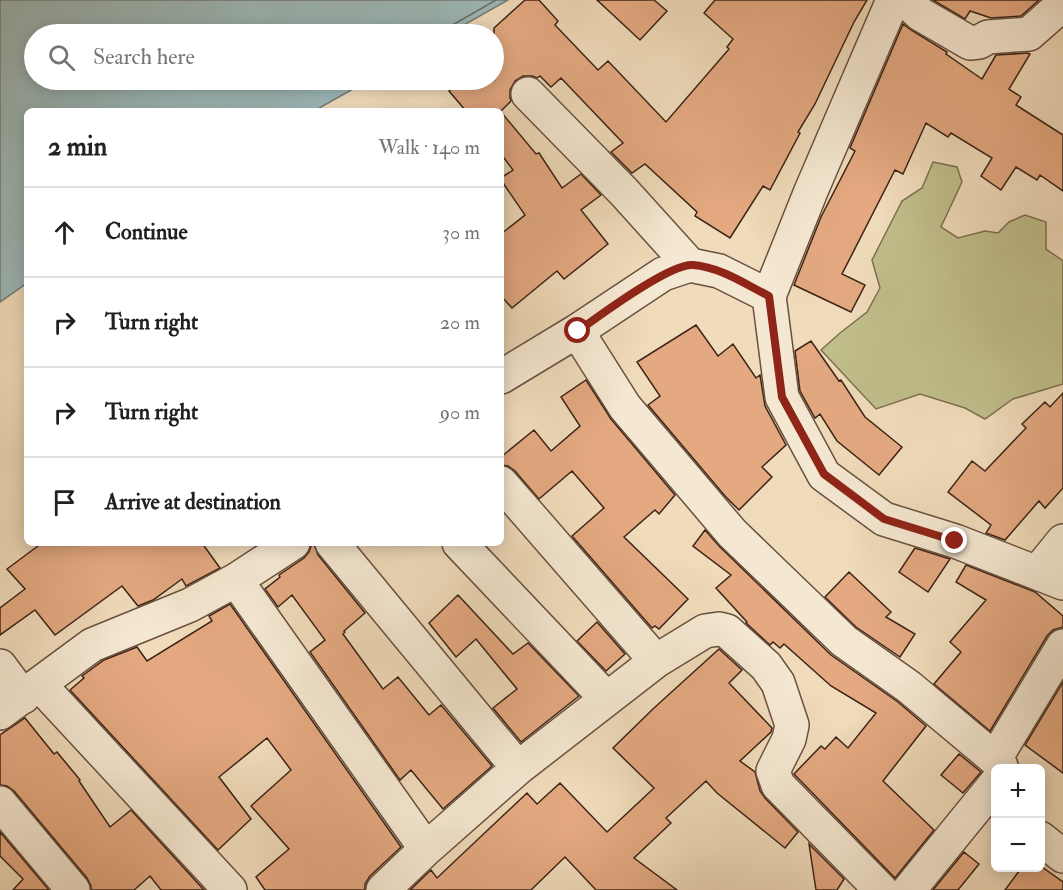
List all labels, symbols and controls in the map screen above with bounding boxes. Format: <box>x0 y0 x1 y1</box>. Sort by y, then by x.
search box <box>24 24 504 90</box>
icon: search <box>45 41 78 74</box>
text: Search here <box>93 43 195 71</box>
text: 2 min <box>48 131 107 163</box>
text: Walk · 140 m <box>378 135 480 160</box>
icon: ahead <box>48 216 81 249</box>
text: Continue <box>105 218 188 246</box>
text: 30 m <box>442 220 480 245</box>
icon: right <box>48 306 81 339</box>
text: Turn right <box>105 308 198 336</box>
text: 20 m <box>440 310 480 335</box>
route start <box>564 317 590 343</box>
icon: right <box>48 396 81 429</box>
text: Turn right <box>105 398 198 426</box>
text: 90 m <box>440 400 480 425</box>
icon: arrive <box>48 486 81 519</box>
text: Arrive at destination <box>105 488 281 516</box>
route end <box>941 527 967 553</box>
map controls <box>991 764 1045 872</box>
button: + <box>991 764 1045 818</box>
button: − <box>991 818 1045 872</box>

